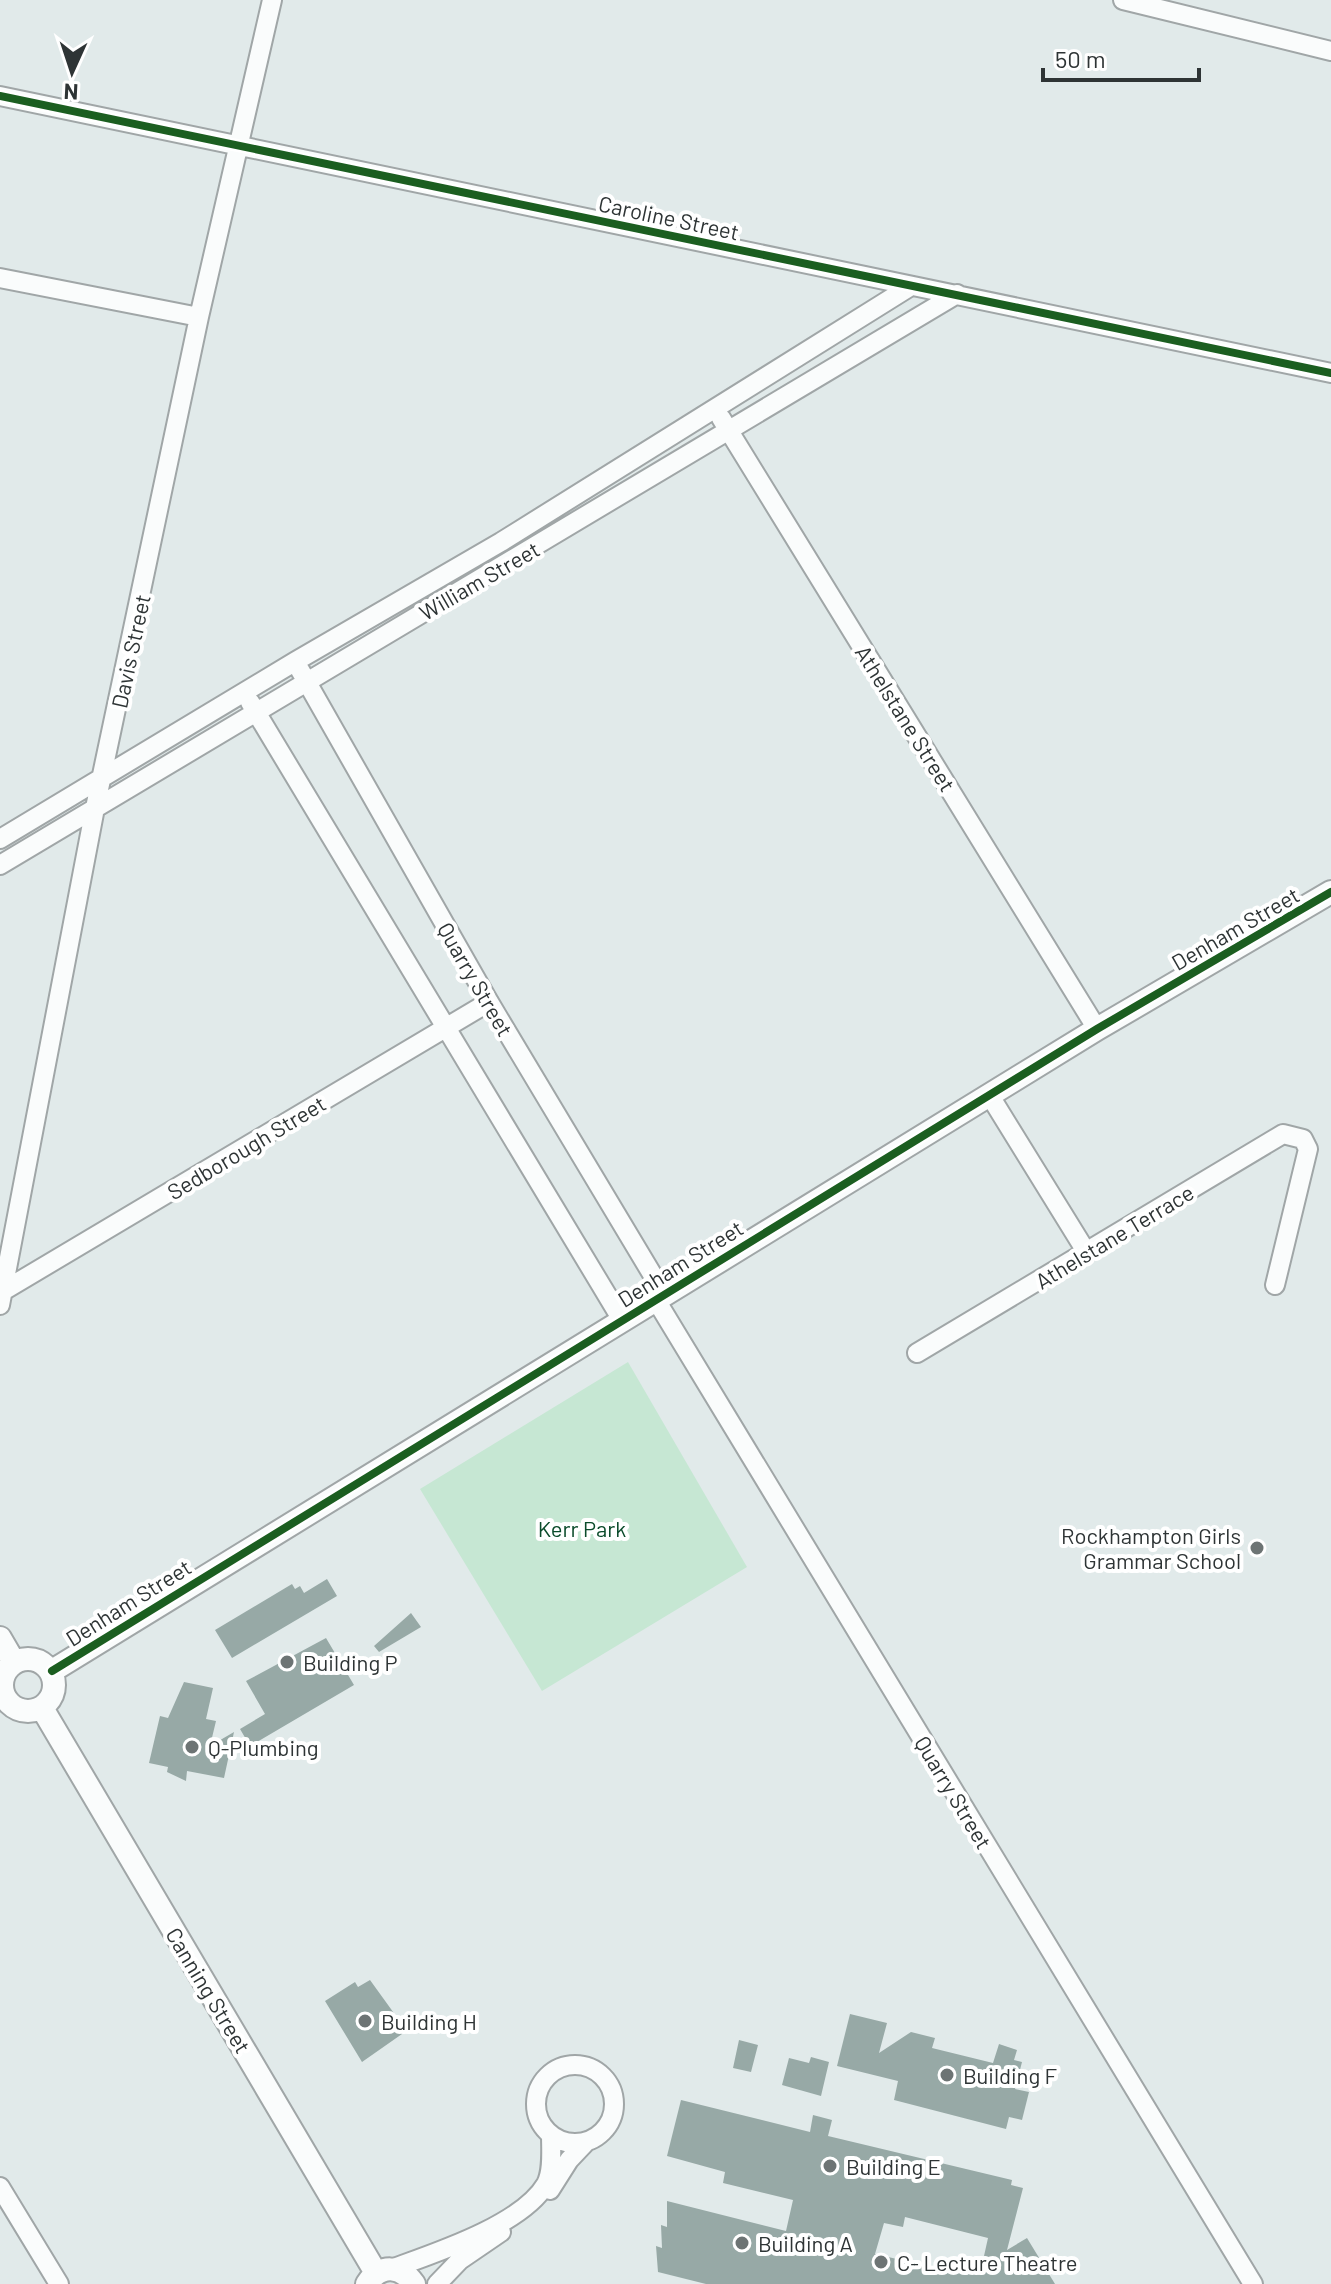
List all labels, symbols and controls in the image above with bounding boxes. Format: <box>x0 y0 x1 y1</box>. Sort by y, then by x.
north arrow <box>32 32 112 112</box>
scale bar <box>1043 32 1199 82</box>
text: 50 m <box>1055 44 1106 73</box>
text: N <box>63 80 79 106</box>
street label: Caroline Street <box>596 189 742 245</box>
street label: William Street <box>414 535 544 625</box>
street label: Davis Street <box>105 592 155 710</box>
street label: Athelstane Street <box>851 640 961 796</box>
street label: Denham Street <box>1167 881 1303 975</box>
street label: Quarry Street <box>433 918 519 1040</box>
street label: Sedborough Street <box>162 1089 330 1205</box>
street label: Athelstane Terrace <box>1030 1178 1198 1294</box>
street label: Denham Street <box>613 1214 747 1312</box>
park label: Kerr Park <box>538 1515 626 1541</box>
place label: Rockhampton Girls Grammar School <box>1061 1522 1241 1573</box>
marker: Rockhampton Girls Grammar School <box>1248 1539 1266 1557</box>
street label: Denham Street <box>61 1553 195 1651</box>
place label: Building P <box>303 1649 398 1675</box>
marker: Building P <box>278 1653 296 1671</box>
street label: Quarry Street <box>910 1731 998 1853</box>
place label: Q-Plumbing <box>208 1734 319 1760</box>
marker: Q-Plumbing <box>183 1738 201 1756</box>
street label: Canning Street <box>161 1923 257 2057</box>
place label: Building H <box>381 2008 477 2034</box>
marker: Building H <box>356 2012 374 2030</box>
place label: Building F <box>963 2062 1058 2088</box>
marker: Building F <box>938 2066 956 2084</box>
place label: Building E <box>846 2153 941 2179</box>
marker: Building E <box>821 2157 839 2175</box>
place label: Building A <box>758 2230 853 2256</box>
marker: Building A <box>733 2234 751 2252</box>
place label: C- Lecture Theatre <box>897 2249 1078 2275</box>
marker: C- Lecture Theatre <box>872 2253 890 2271</box>

